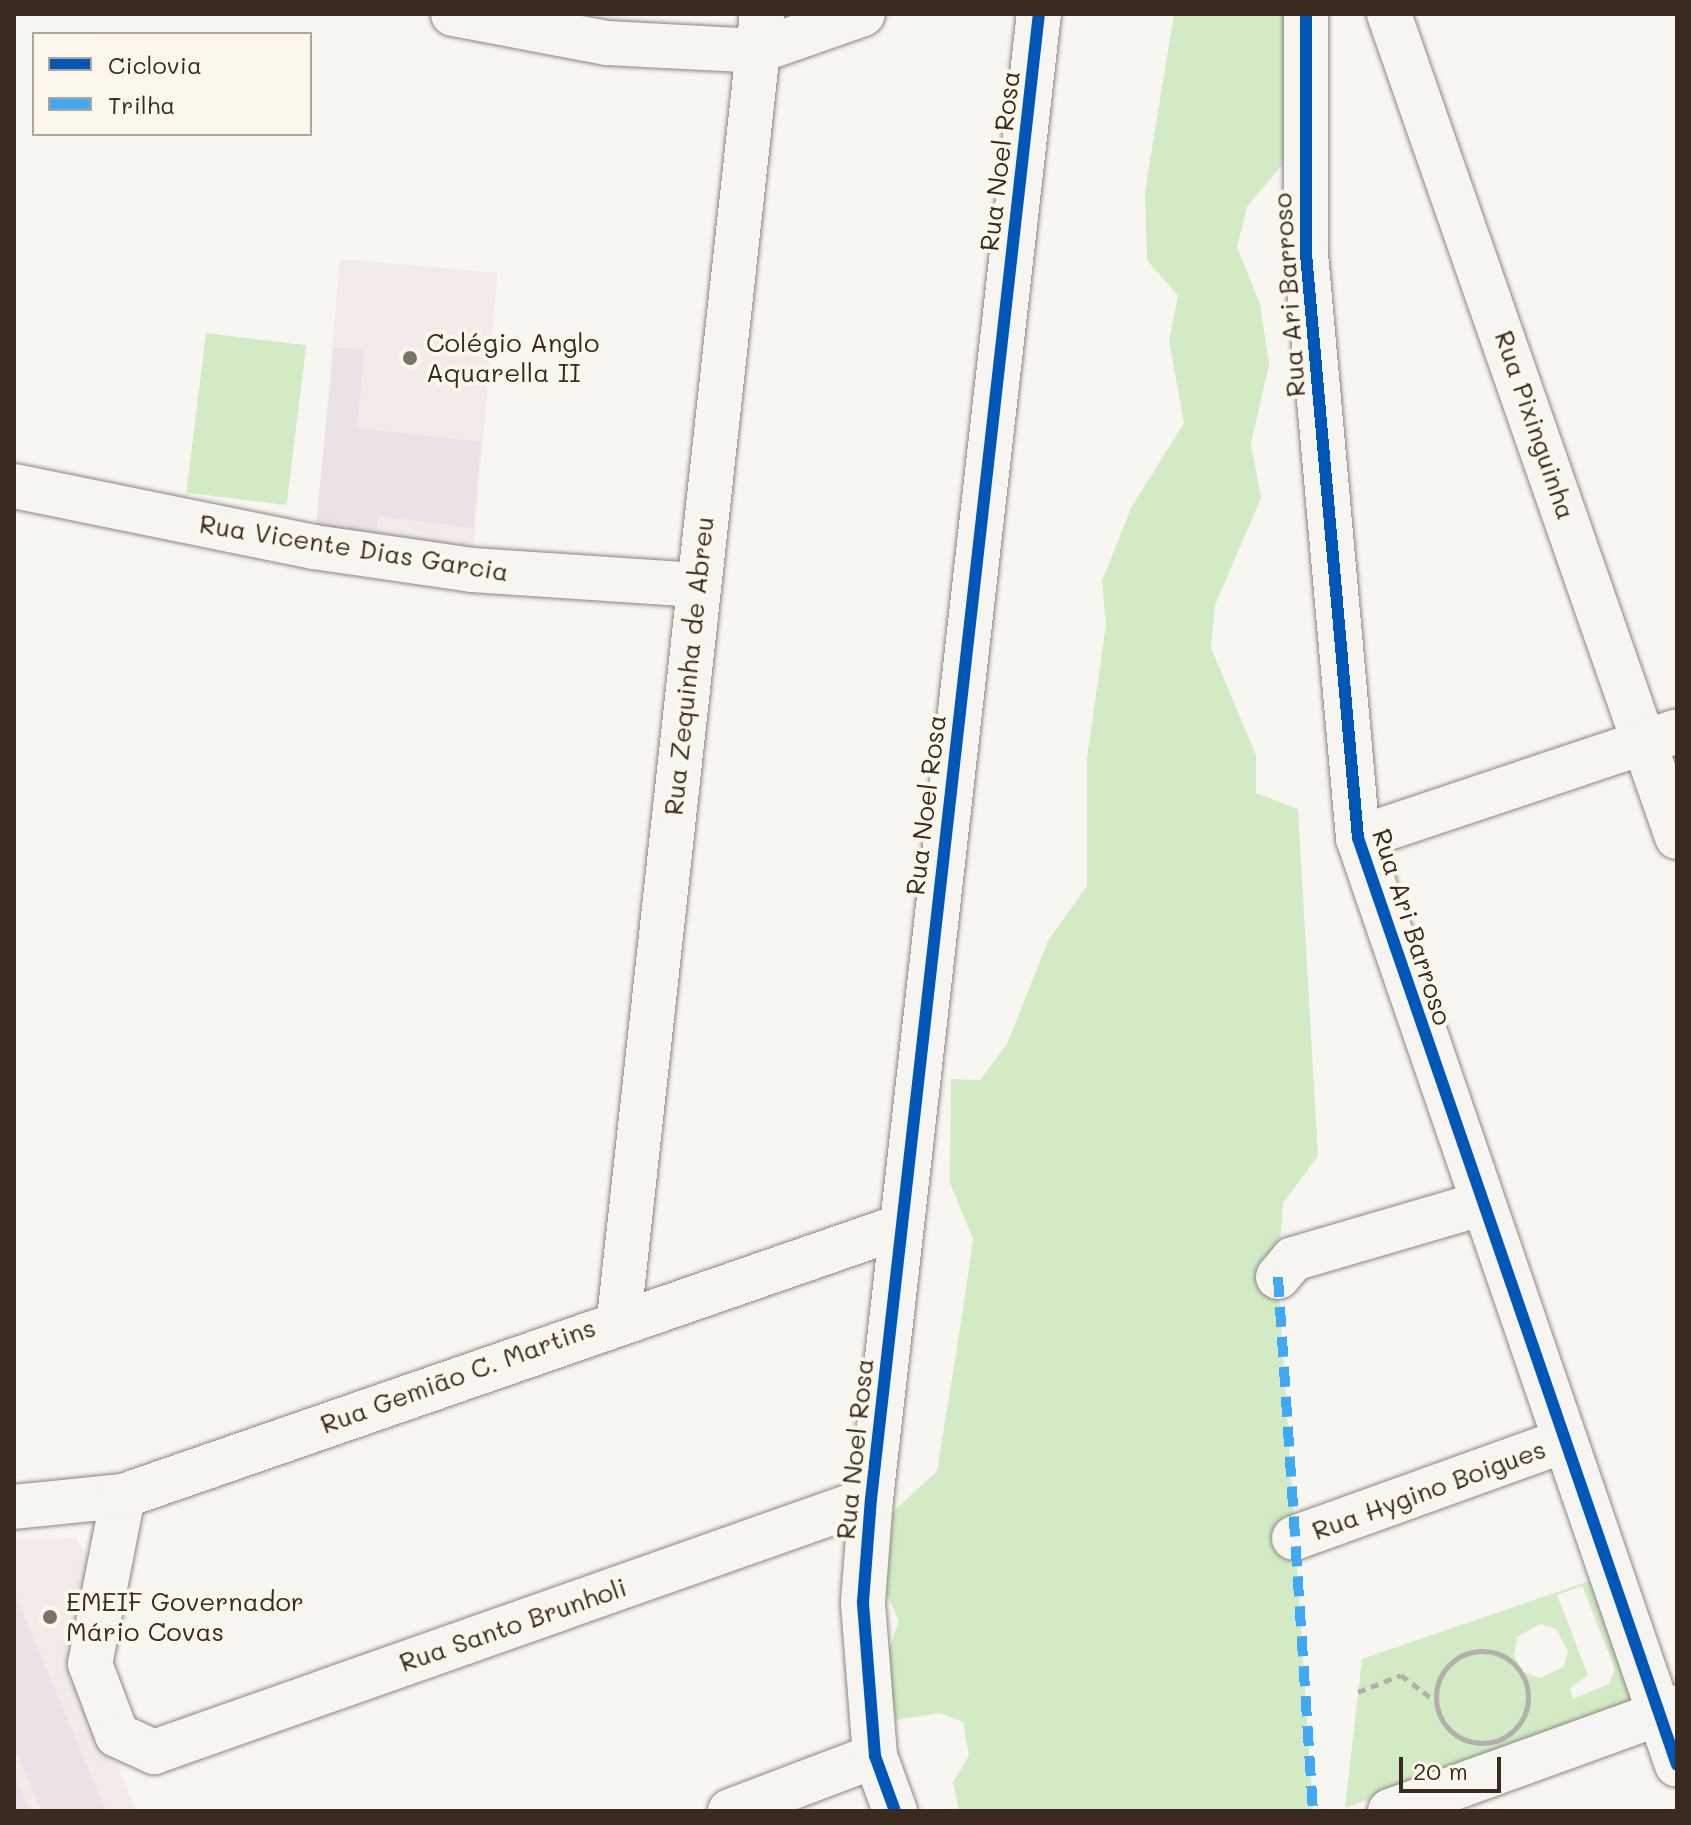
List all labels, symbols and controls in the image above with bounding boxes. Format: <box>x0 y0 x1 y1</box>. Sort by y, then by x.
legend <box>32 32 312 136</box>
text: Ciclovia <box>108 49 202 80</box>
street label: Rua Noel Rosa <box>973 69 1027 253</box>
text: Trilha <box>108 89 175 120</box>
street label: Rua Ari Barroso <box>1266 192 1312 398</box>
place label: Colégio Anglo Aquarella II <box>426 327 599 388</box>
street label: Rua Pixinguinha <box>1488 327 1582 523</box>
marker: Colégio Anglo Aquarella II <box>401 349 419 367</box>
street label: Rua Vicente Dias Garcia <box>197 508 511 588</box>
street label: Rua Zequinha de Abreu <box>658 515 720 817</box>
street label: Rua Noel Rosa <box>899 713 953 897</box>
street label: Rua Ari Barroso <box>1366 825 1458 1029</box>
street label: Rua Gemião C. Martins <box>316 1312 600 1440</box>
street label: Rua Noel Rosa <box>830 1357 880 1541</box>
street label: Rua Hygino Boigues <box>1308 1433 1550 1547</box>
street label: Rua Santo Brunholi <box>395 1571 631 1679</box>
place label: EMEIF Governador Mário Covas <box>66 1586 304 1648</box>
marker: EMEIF Governador Mário Covas <box>41 1608 59 1626</box>
scale bar <box>1403 1741 1505 1791</box>
text: 20 m <box>1413 1755 1468 1786</box>

